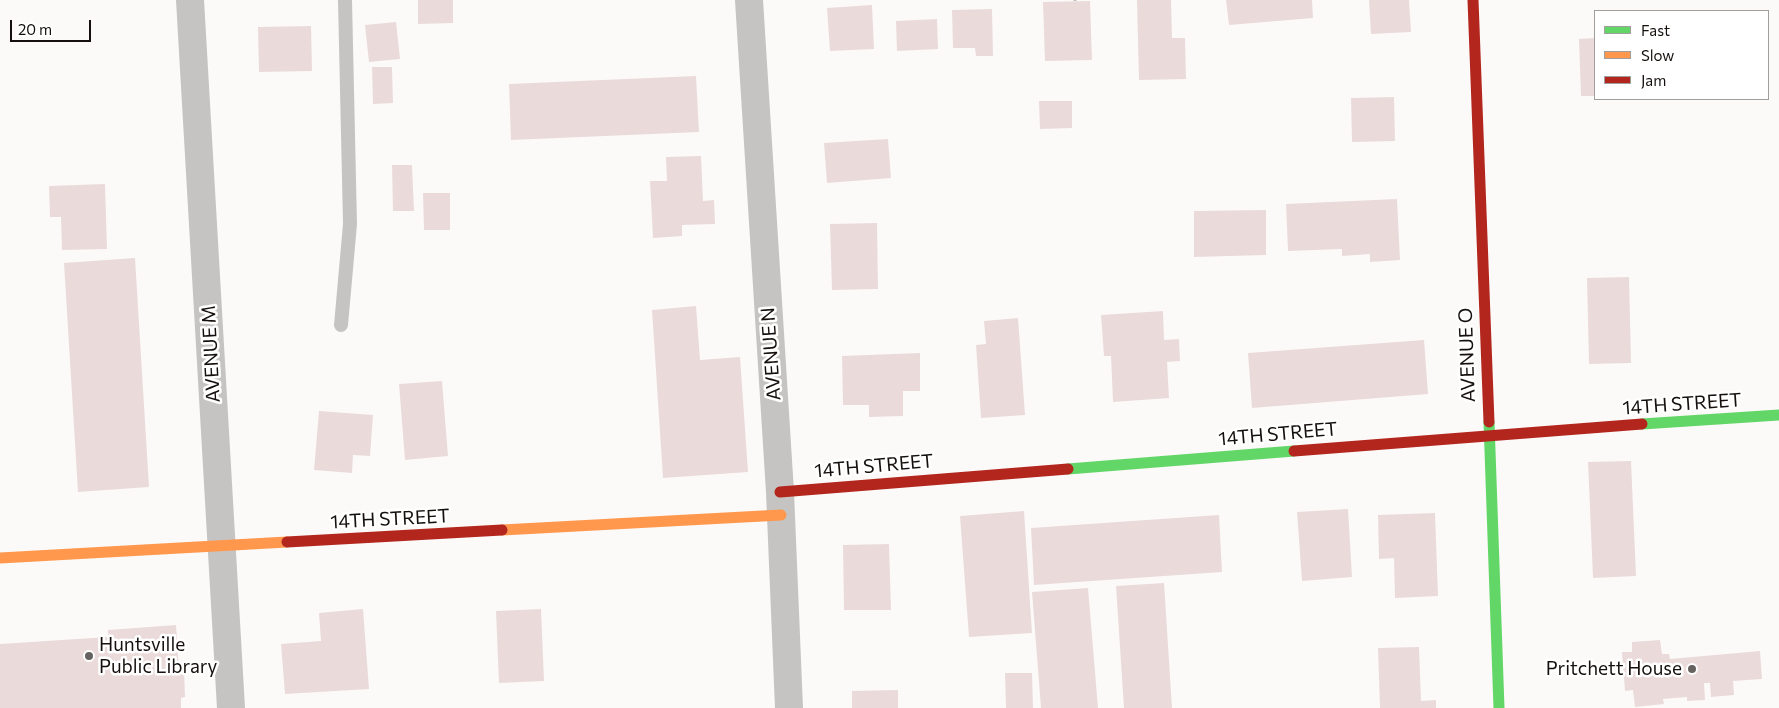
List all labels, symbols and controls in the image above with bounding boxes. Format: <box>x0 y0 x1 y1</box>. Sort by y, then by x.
scale bar <box>12 10 94 42</box>
legend <box>1594 10 1769 100</box>
text: 20 m <box>18 20 52 38</box>
text: Fast <box>1641 21 1670 39</box>
text: Slow <box>1641 46 1674 64</box>
text: Jam <box>1641 71 1666 89</box>
street label: AVENUE M <box>197 305 225 403</box>
street label: AVENUE N <box>756 307 786 401</box>
street label: AVENUE O <box>1454 307 1480 403</box>
street label: 14TH STREET <box>1622 388 1742 420</box>
street label: 14TH STREET <box>1218 417 1338 451</box>
street label: 14TH STREET <box>814 449 934 483</box>
street label: 14TH STREET <box>330 504 450 534</box>
place label: Huntsville Public Library <box>99 634 217 678</box>
marker: Huntsville Public Library <box>83 650 95 662</box>
place label: Pritchett House <box>1546 658 1682 680</box>
marker: Pritchett House <box>1686 663 1698 675</box>

